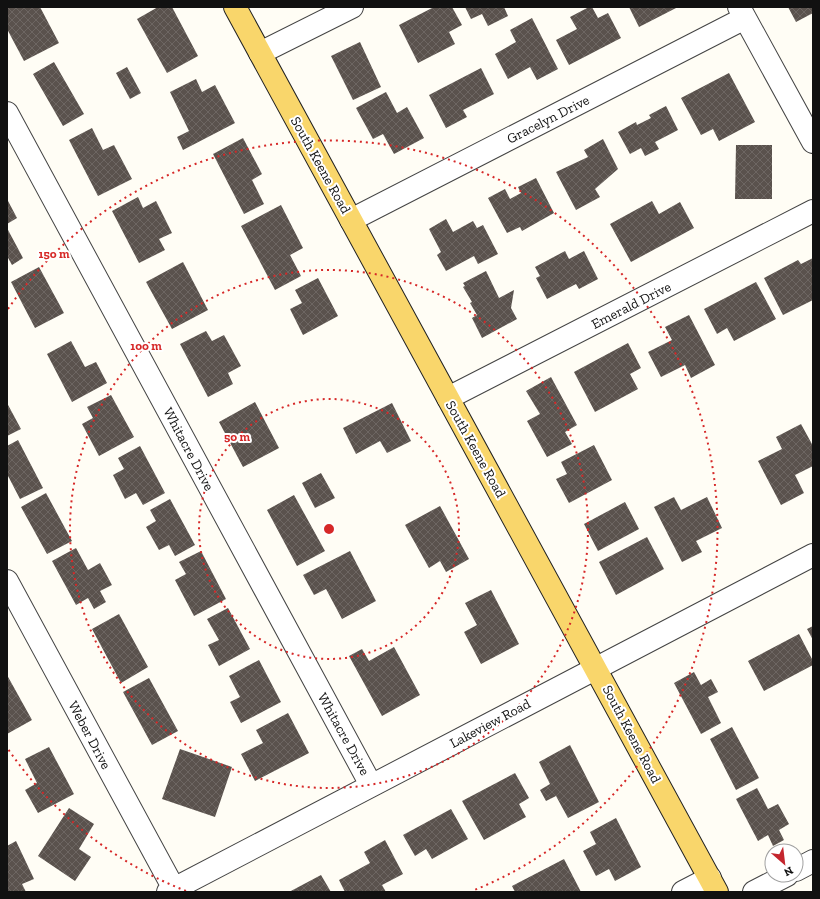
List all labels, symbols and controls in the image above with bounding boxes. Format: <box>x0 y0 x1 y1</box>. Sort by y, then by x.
street label: Gracelyn Drive <box>504 91 593 147</box>
street label: South Keene Road <box>287 114 354 217</box>
text: 150 m <box>39 247 70 261</box>
street label: Emerald Drive <box>589 278 674 333</box>
text: 100 m <box>130 339 162 353</box>
street label: South Keene Road <box>442 398 509 501</box>
street label: Whitacre Drive <box>159 405 218 494</box>
text: 50 m <box>224 430 250 444</box>
centre of rings <box>322 522 336 536</box>
street label: South Keene Road <box>599 682 665 786</box>
street label: Whitacre Drive <box>314 690 373 779</box>
street label: Lakeview Road <box>447 695 534 752</box>
street label: Weber Drive <box>64 698 115 773</box>
north arrow <box>764 843 804 883</box>
text: N <box>781 864 795 879</box>

